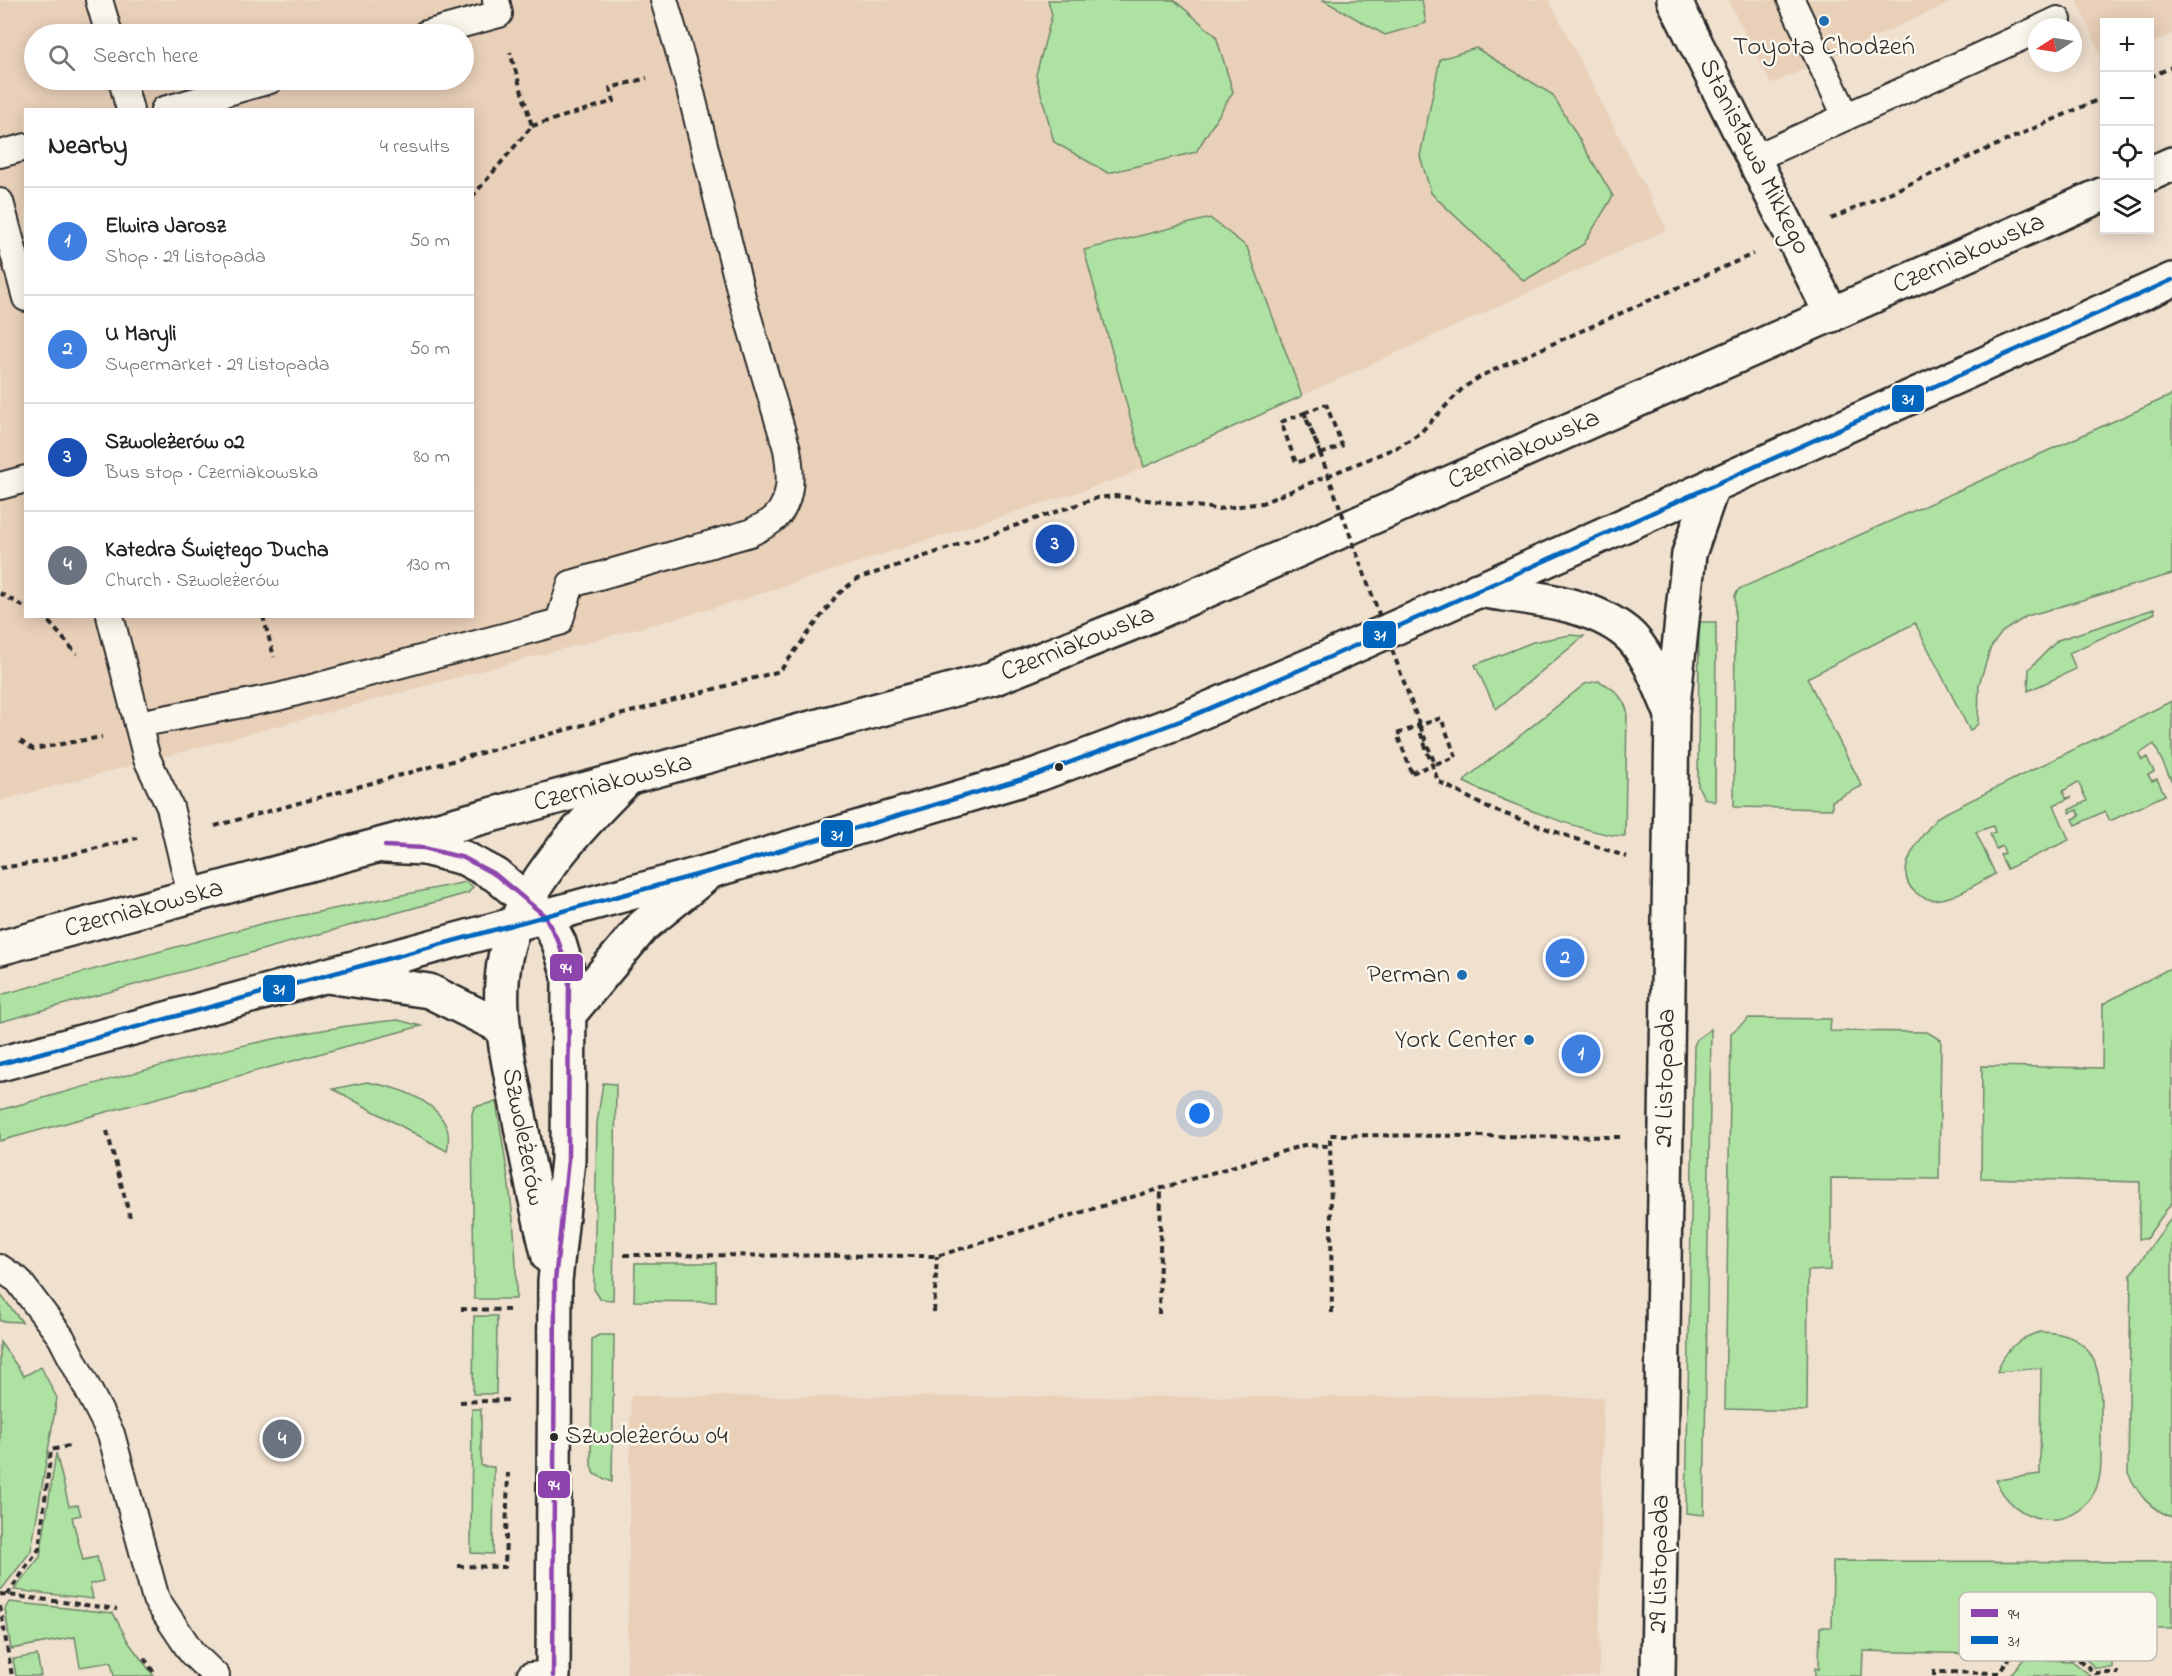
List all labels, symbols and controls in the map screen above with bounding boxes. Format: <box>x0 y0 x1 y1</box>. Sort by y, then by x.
marker: Toyota Chodzeń <box>1817 14 1831 28</box>
north arrow <box>2028 18 2082 72</box>
map controls <box>2100 18 2154 234</box>
button: + <box>2100 18 2154 72</box>
search box <box>24 24 474 90</box>
place label: Toyota Chodzeń <box>1733 28 1915 67</box>
icon: search <box>45 41 78 74</box>
text: Search here <box>93 41 198 73</box>
street label: Stanisława Mikkego <box>1688 52 1820 262</box>
button: − <box>2100 72 2154 126</box>
button: locate <box>2100 126 2154 180</box>
text: Nearby <box>48 128 127 166</box>
text: 4 results <box>380 133 450 162</box>
button: layers <box>2100 180 2154 234</box>
street label: Czerniakowska <box>1887 203 2051 305</box>
text: Elwira Jarosz <box>105 211 226 243</box>
text: 1 <box>64 227 71 256</box>
text: 50 m <box>409 227 450 256</box>
text: Shop · 29 Listopada <box>105 243 266 272</box>
text: U Maryli <box>105 319 176 351</box>
text: 2 <box>63 335 72 364</box>
text: 50 m <box>409 335 450 364</box>
text: Supermarket · 29 Listopada <box>105 351 329 380</box>
line badge: 31 <box>1891 384 1925 413</box>
text: 31 <box>1901 388 1915 412</box>
street label: Czerniakowska <box>1442 399 1606 501</box>
text: Szwoleżerów 02 <box>105 427 245 459</box>
text: 3 <box>63 443 72 472</box>
text: 80 m <box>413 443 450 472</box>
text: Bus stop · Czerniakowska <box>105 459 318 488</box>
pin: 3 <box>1036 522 1074 566</box>
text: Katedra Świętego Ducha <box>105 535 329 567</box>
text: 4 <box>63 551 72 580</box>
text: 130 m <box>406 551 450 580</box>
text: Church · Szwoleżerów <box>105 567 279 596</box>
street label: Czerniakowska <box>995 595 1161 693</box>
line badge: 31 <box>1362 620 1397 649</box>
text: 31 <box>1373 624 1387 648</box>
street label: Czerniakowska <box>529 743 697 823</box>
unlabelled marker <box>1053 761 1065 773</box>
line badge: 31 <box>820 819 854 848</box>
text: 31 <box>830 824 844 848</box>
street label: Czerniakowska <box>60 869 228 949</box>
pin: 2 <box>1546 936 1584 980</box>
line badge: 94 <box>549 953 584 982</box>
place label: Perman <box>1367 956 1450 995</box>
text: 94 <box>559 957 572 981</box>
marker: Perman <box>1455 968 1469 982</box>
line badge: 31 <box>262 974 296 1003</box>
text: 31 <box>272 978 286 1002</box>
street label: 29 Listopada <box>1645 1008 1687 1148</box>
place label: York Center <box>1395 1021 1518 1060</box>
pin: 1 <box>1562 1032 1600 1076</box>
marker: York Center <box>1522 1033 1536 1047</box>
street label: Szwoleżerów <box>491 1065 555 1209</box>
your location <box>1185 1099 1214 1128</box>
pin: 4 <box>262 1416 302 1462</box>
place label: Szwoleżerów 04 <box>565 1418 728 1456</box>
marker: Szwoleżerów 04 <box>548 1431 560 1443</box>
line badge: 94 <box>537 1470 571 1499</box>
text: 94 <box>547 1474 560 1498</box>
street label: 29 Listopada <box>1639 1494 1681 1634</box>
legend <box>1959 1592 2157 1661</box>
text: 94 <box>2008 1603 2020 1627</box>
text: 31 <box>2008 1630 2020 1654</box>

